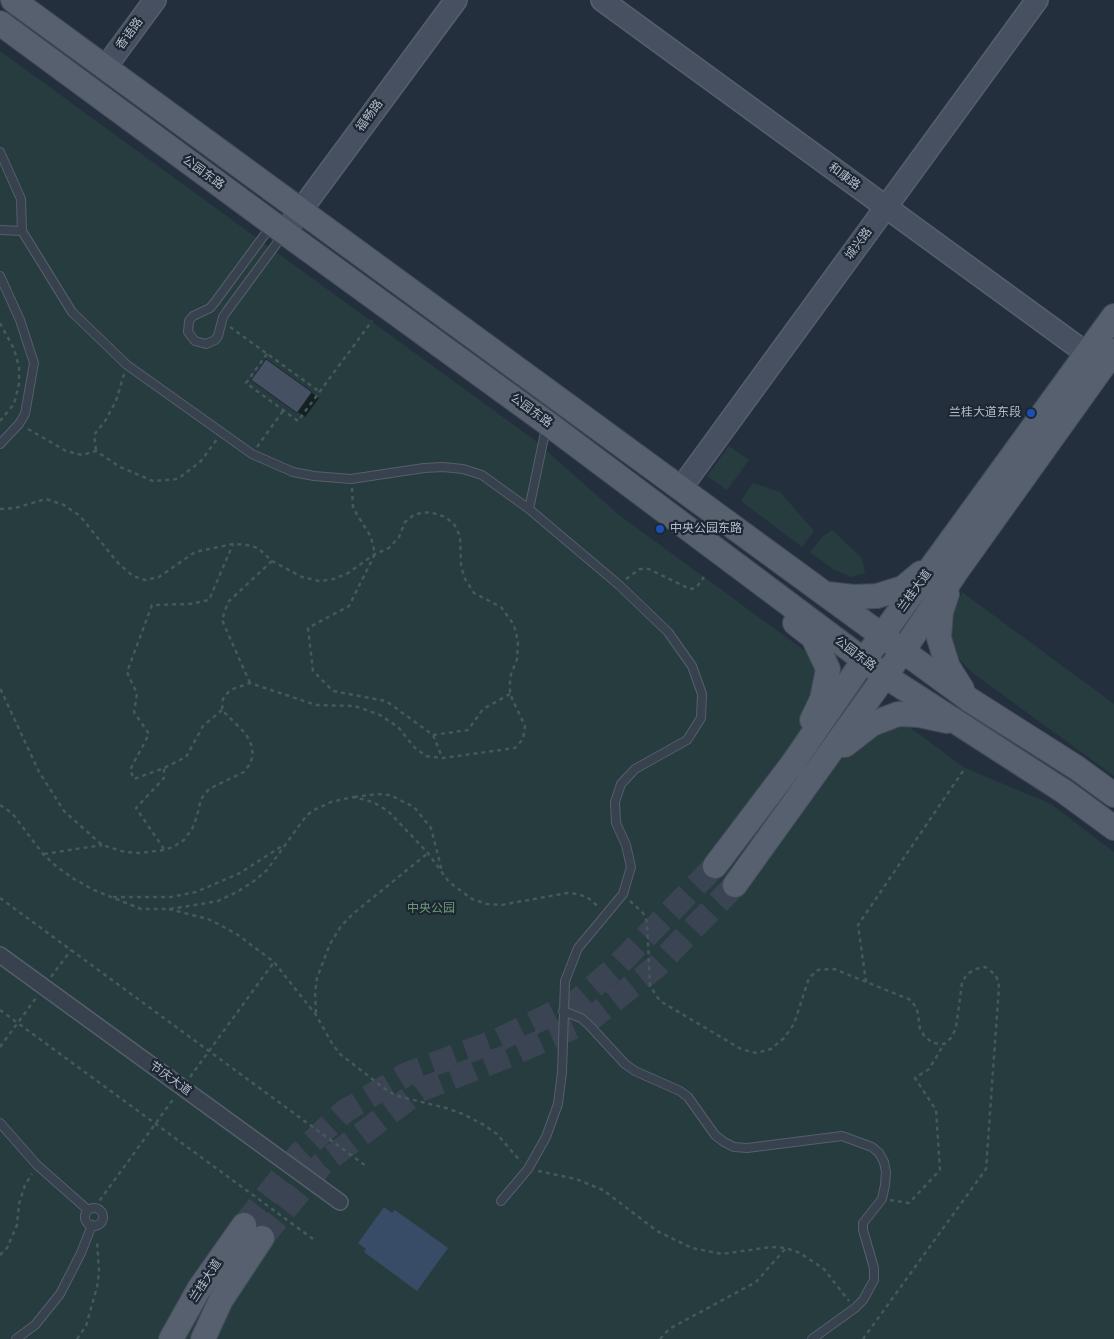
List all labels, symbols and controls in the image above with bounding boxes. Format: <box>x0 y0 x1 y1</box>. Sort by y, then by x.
street label: 香语路 <box>114 15 146 53</box>
street label: 福畅路 <box>354 97 386 135</box>
street label: 公园东路 <box>179 153 227 193</box>
street label: 和康路 <box>825 161 863 193</box>
street label: 城兴路 <box>843 225 875 263</box>
street label: 公园东路 <box>507 391 555 431</box>
place label: 兰桂大道东段 <box>949 406 1021 420</box>
marker: 兰桂大道东段 <box>1025 407 1037 419</box>
place label: 中央公园东路 <box>670 522 742 536</box>
marker: 中央公园东路 <box>654 523 666 535</box>
street label: 兰桂大道 <box>895 567 935 615</box>
street label: 公园东路 <box>831 634 879 674</box>
park label: 中央公园 <box>407 902 455 916</box>
street label: 节庆大道 <box>146 1059 194 1099</box>
street label: 兰桂大道 <box>187 1257 225 1305</box>

